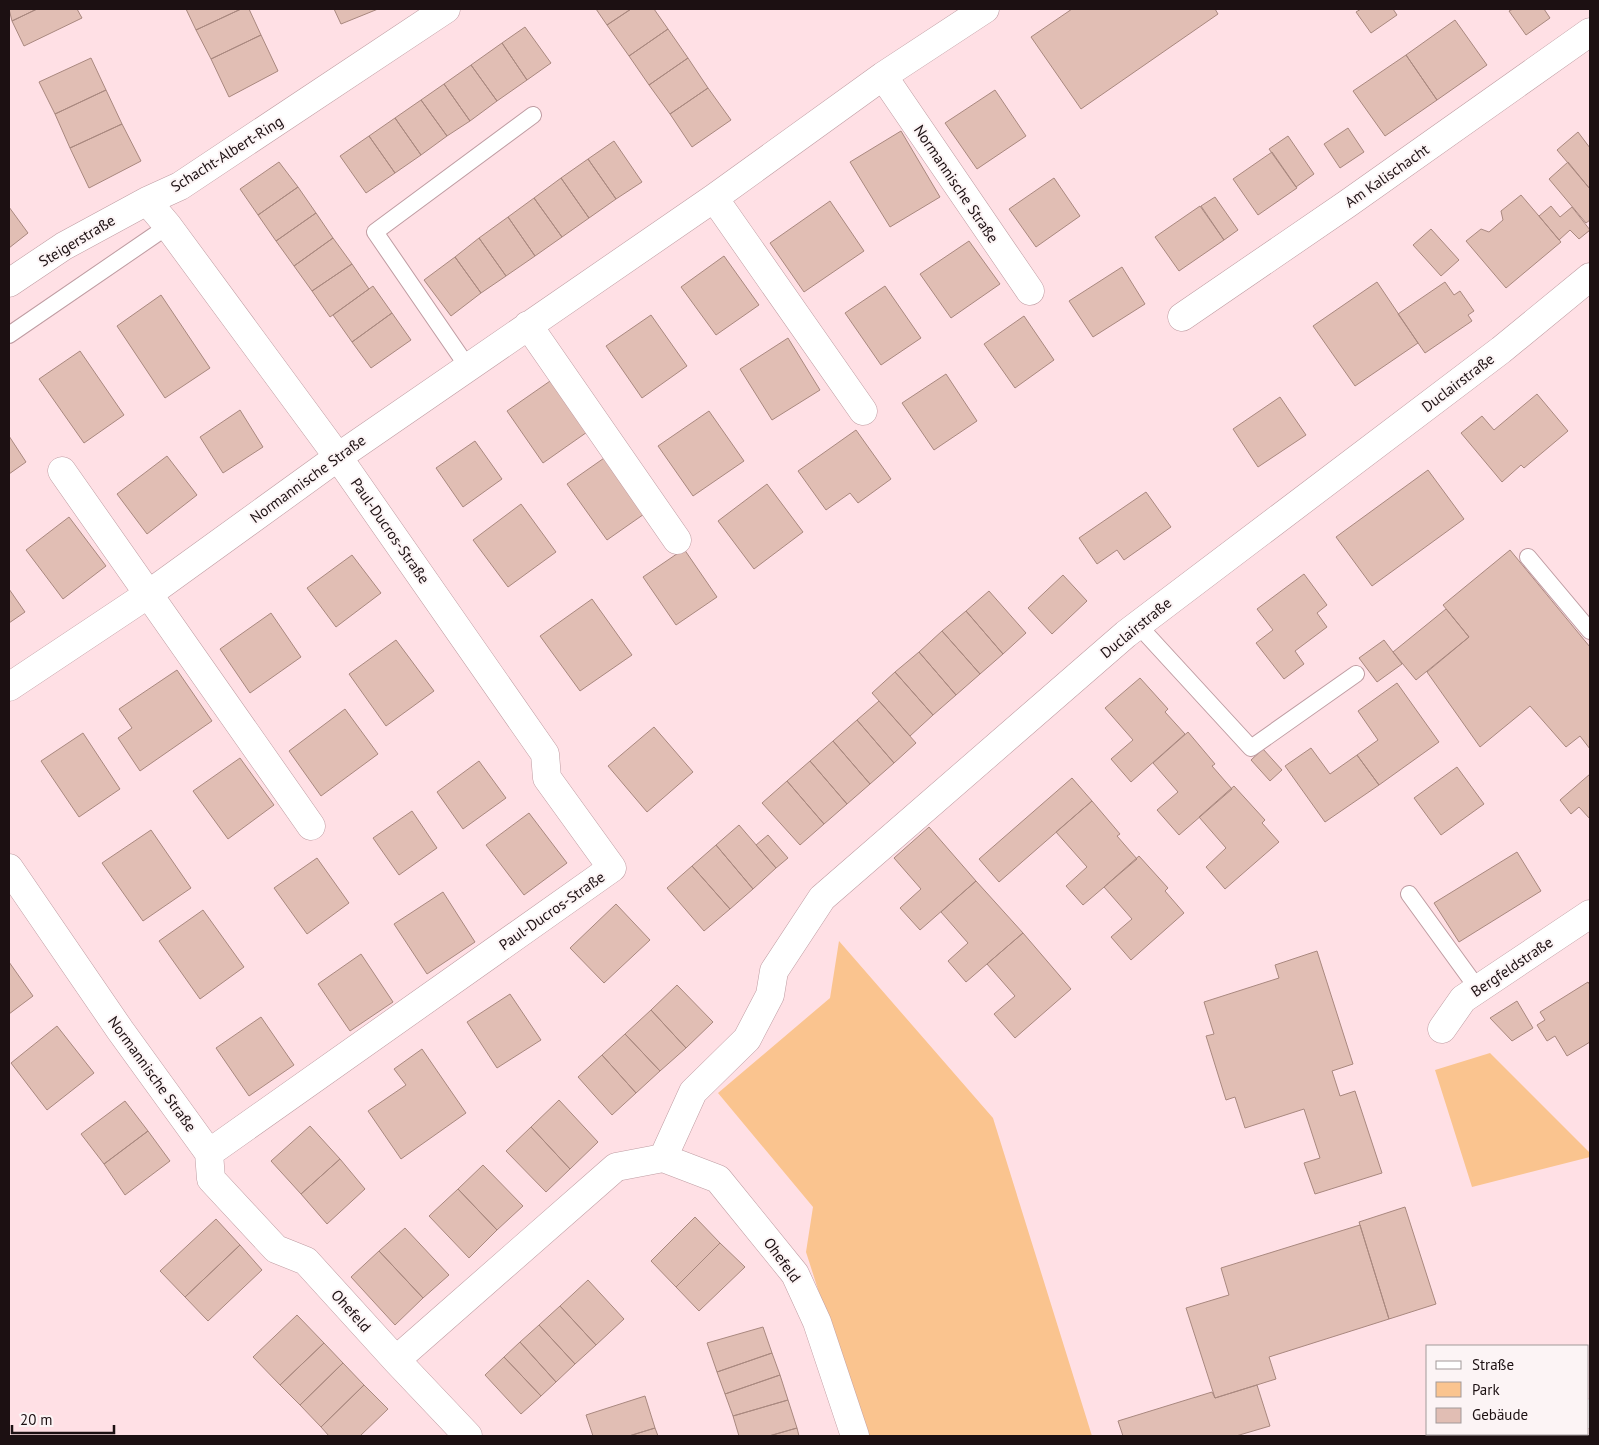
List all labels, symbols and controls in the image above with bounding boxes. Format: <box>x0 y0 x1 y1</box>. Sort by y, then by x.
street label: Schacht-Albert-Ring <box>167 111 286 196</box>
street label: Normannische Straße <box>910 121 1003 246</box>
street label: Am Kalischacht <box>1341 140 1432 212</box>
street label: Steigerstraße <box>35 210 118 271</box>
street label: Duclairstraße <box>1418 349 1498 416</box>
street label: Normannische Straße <box>246 430 369 527</box>
street label: Paul-Ducros-Straße <box>347 474 434 587</box>
street label: Duclairstraße <box>1096 593 1175 662</box>
street label: Paul-Ducros-Straße <box>495 867 608 954</box>
street label: Bergfeldstraße <box>1467 932 1556 1001</box>
street label: Normannische Straße <box>104 1012 201 1135</box>
street label: Ohefeld <box>760 1234 805 1286</box>
street label: Ohefeld <box>327 1285 375 1336</box>
legend <box>1426 1345 1589 1435</box>
text: Straße <box>1472 1355 1514 1374</box>
text: Park <box>1472 1380 1500 1399</box>
scale bar <box>12 1402 115 1434</box>
text: Gebäude <box>1472 1405 1528 1424</box>
text: 20 m <box>20 1410 53 1429</box>

